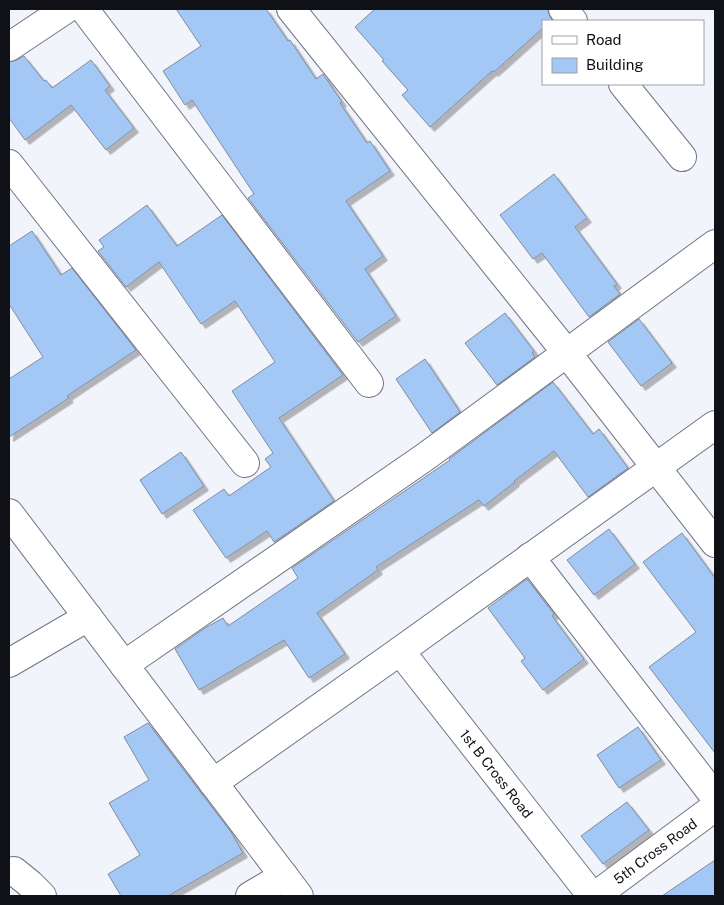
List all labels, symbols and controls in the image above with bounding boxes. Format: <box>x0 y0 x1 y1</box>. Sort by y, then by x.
legend <box>542 20 704 85</box>
text: Road <box>586 31 622 48</box>
text: Building <box>586 56 644 73</box>
street label: 1st B Cross Road <box>457 726 536 821</box>
street label: 5th Cross Road <box>611 815 700 887</box>

